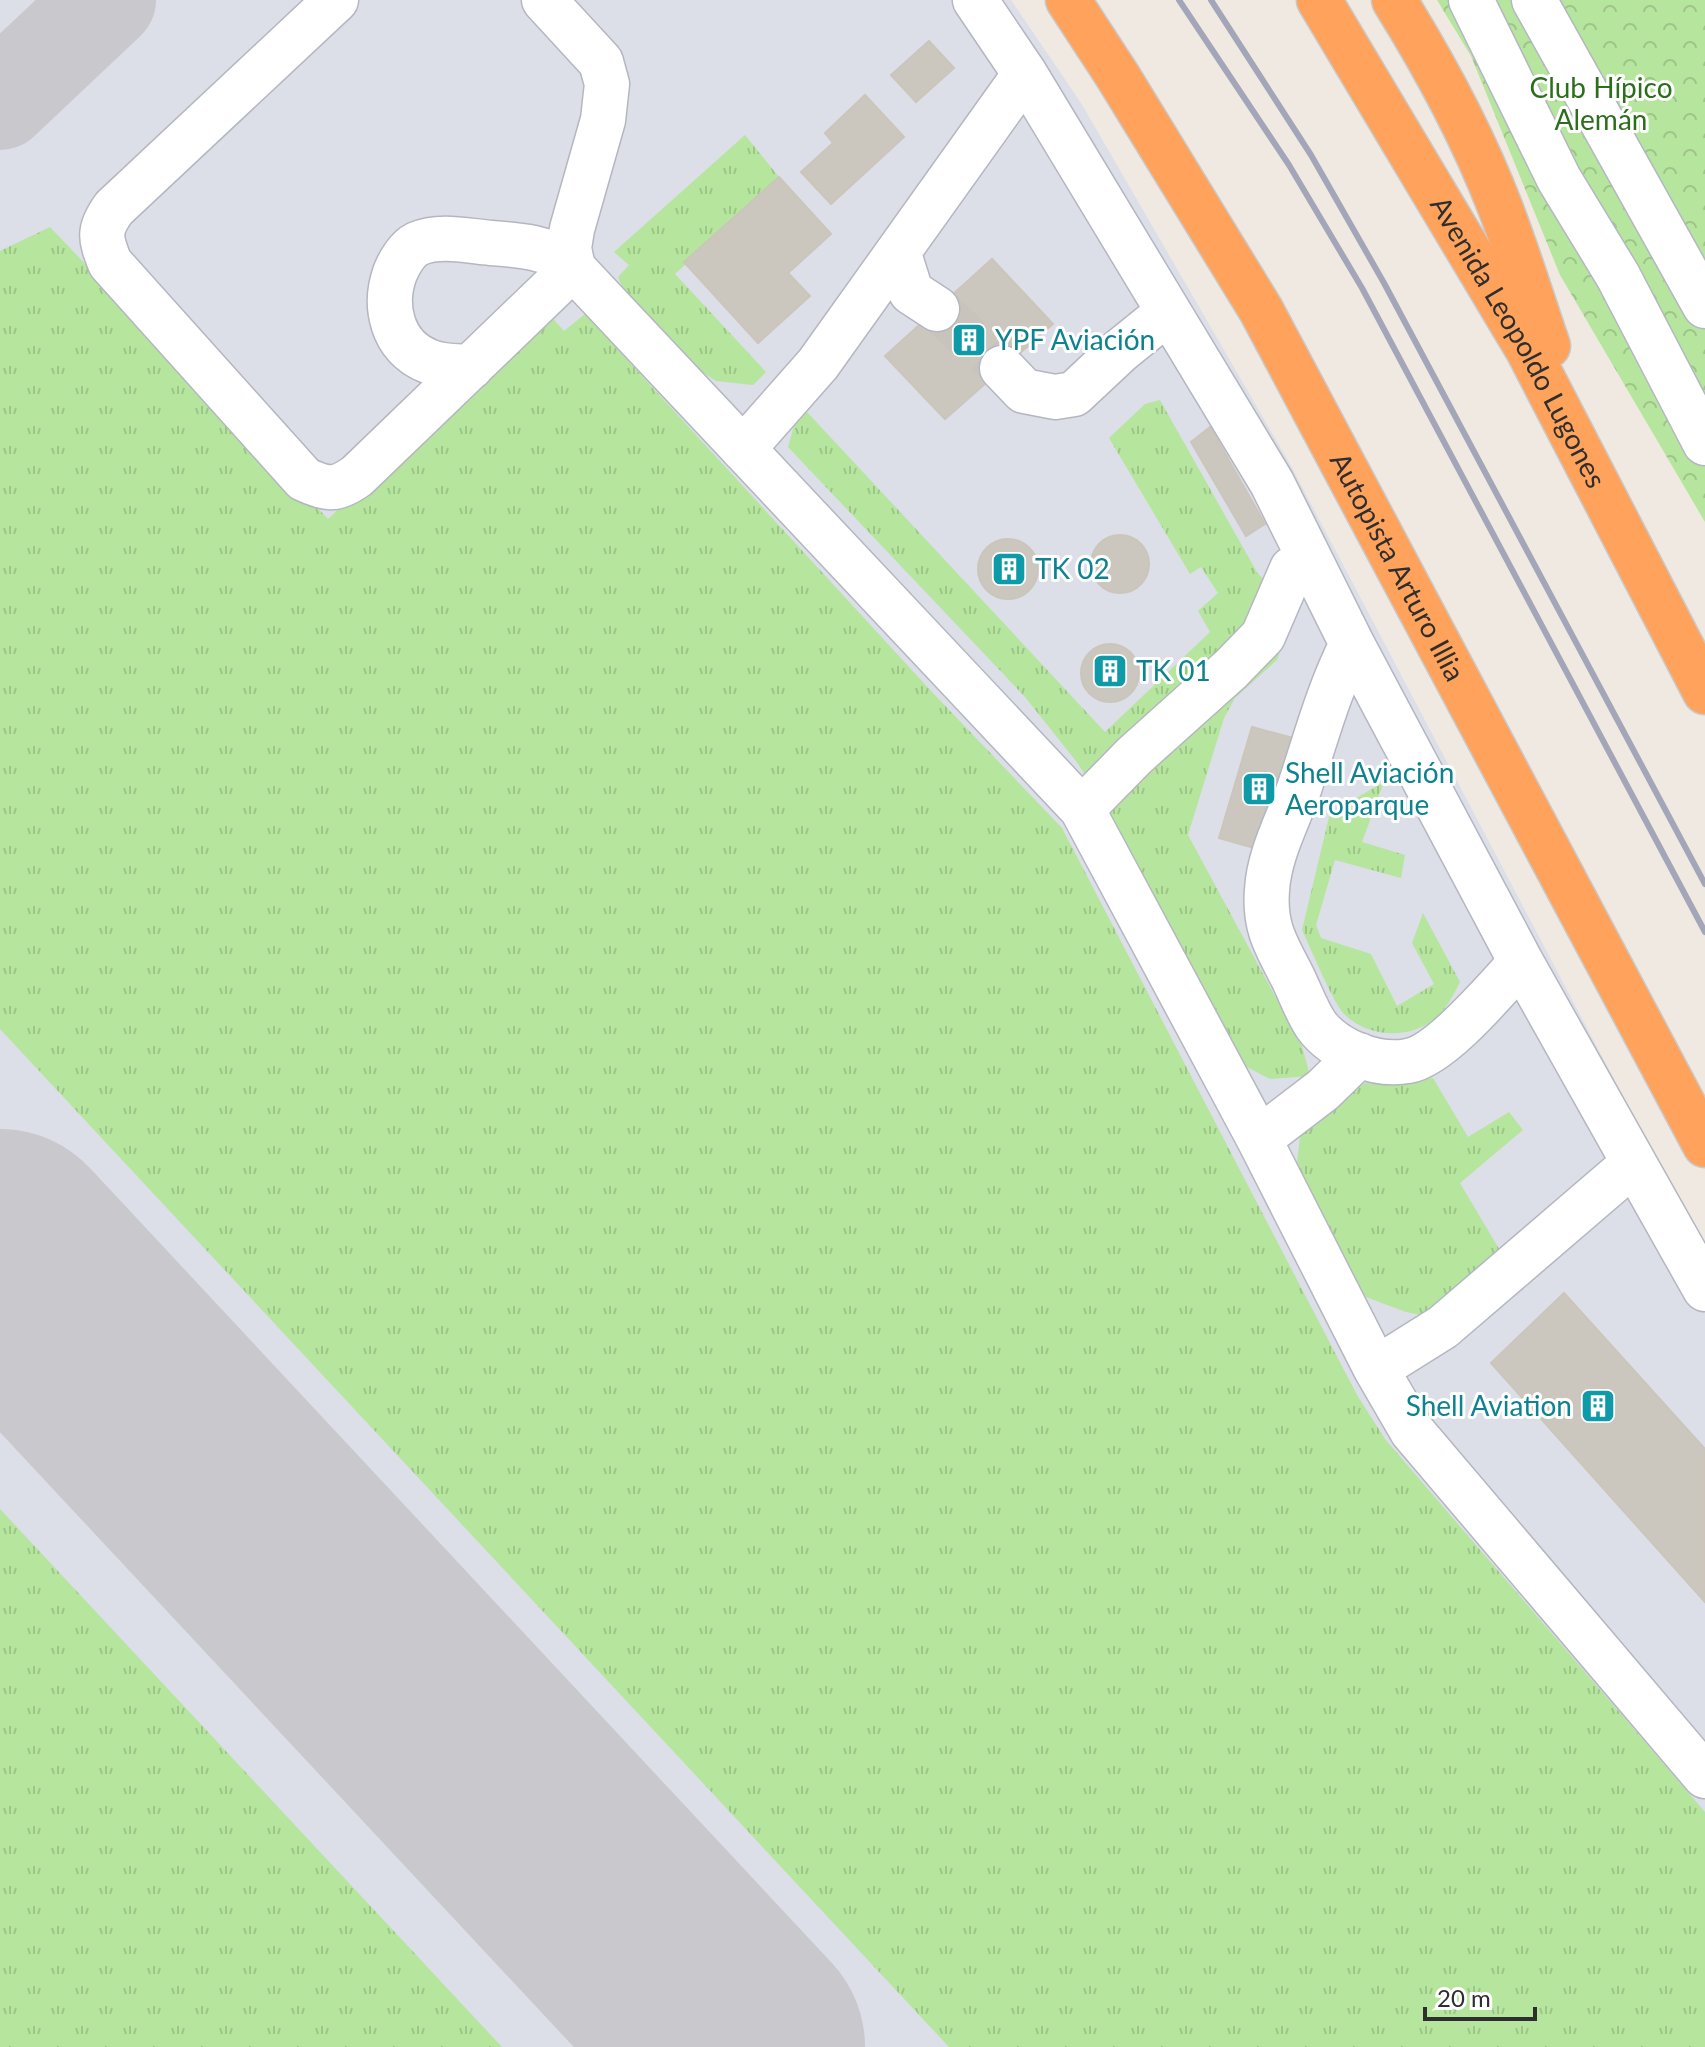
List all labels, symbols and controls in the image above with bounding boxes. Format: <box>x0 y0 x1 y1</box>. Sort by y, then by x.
park label: Club Hípico Alemán <box>1529 70 1673 136</box>
street label: Avenida Leopoldo Lugones <box>1424 190 1614 493</box>
building icon: YPF Aviación <box>950 321 988 359</box>
place label: YPF Aviación <box>995 322 1155 356</box>
street label: Autopista Arturo Illia <box>1324 446 1473 686</box>
building icon: TK 02 <box>990 550 1028 588</box>
place label: TK 02 <box>1035 551 1110 585</box>
building icon: TK 01 <box>1091 652 1129 690</box>
place label: TK 01 <box>1136 653 1211 687</box>
place label: Shell Aviación Aeroparque <box>1285 755 1454 821</box>
building icon: Shell Aviación Aeroparque <box>1240 770 1278 808</box>
building icon: Shell Aviation <box>1579 1387 1617 1425</box>
place label: Shell Aviation <box>1406 1388 1572 1422</box>
scale bar <box>1425 1971 1535 2021</box>
text: 20 m <box>1437 1983 1491 2012</box>

